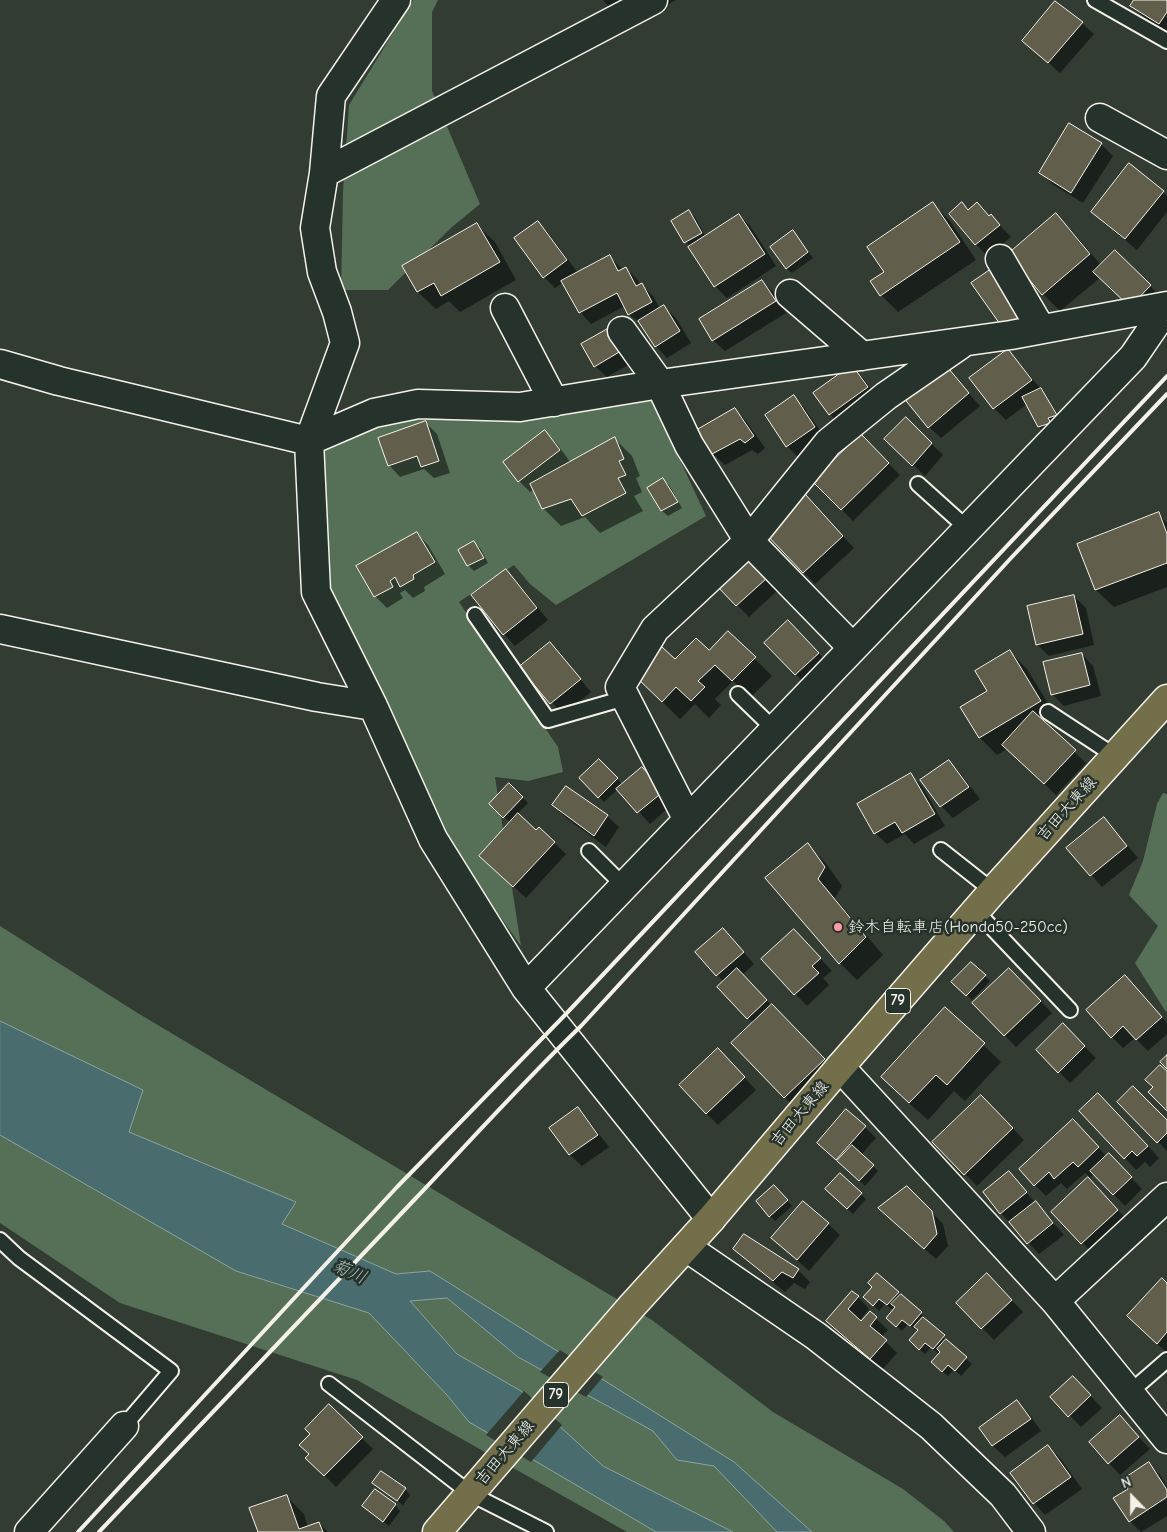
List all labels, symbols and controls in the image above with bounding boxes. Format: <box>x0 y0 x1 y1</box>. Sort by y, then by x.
street label: 吉田大東線 <box>1033 773 1101 845</box>
place label: 鈴木自転車店(Honda50-250cc) <box>848 917 1068 937</box>
marker: 鈴木自転車店(Honda50-250cc) <box>832 921 844 933</box>
road number: 79 <box>886 988 910 1014</box>
street label: 吉田大東線 <box>767 1077 833 1151</box>
water label: 菊川 <box>328 1255 370 1289</box>
road number: 79 <box>544 1382 568 1408</box>
street label: 吉田大東線 <box>472 1417 538 1489</box>
north arrow <box>1107 1472 1157 1522</box>
text: N <box>1119 1473 1134 1492</box>

